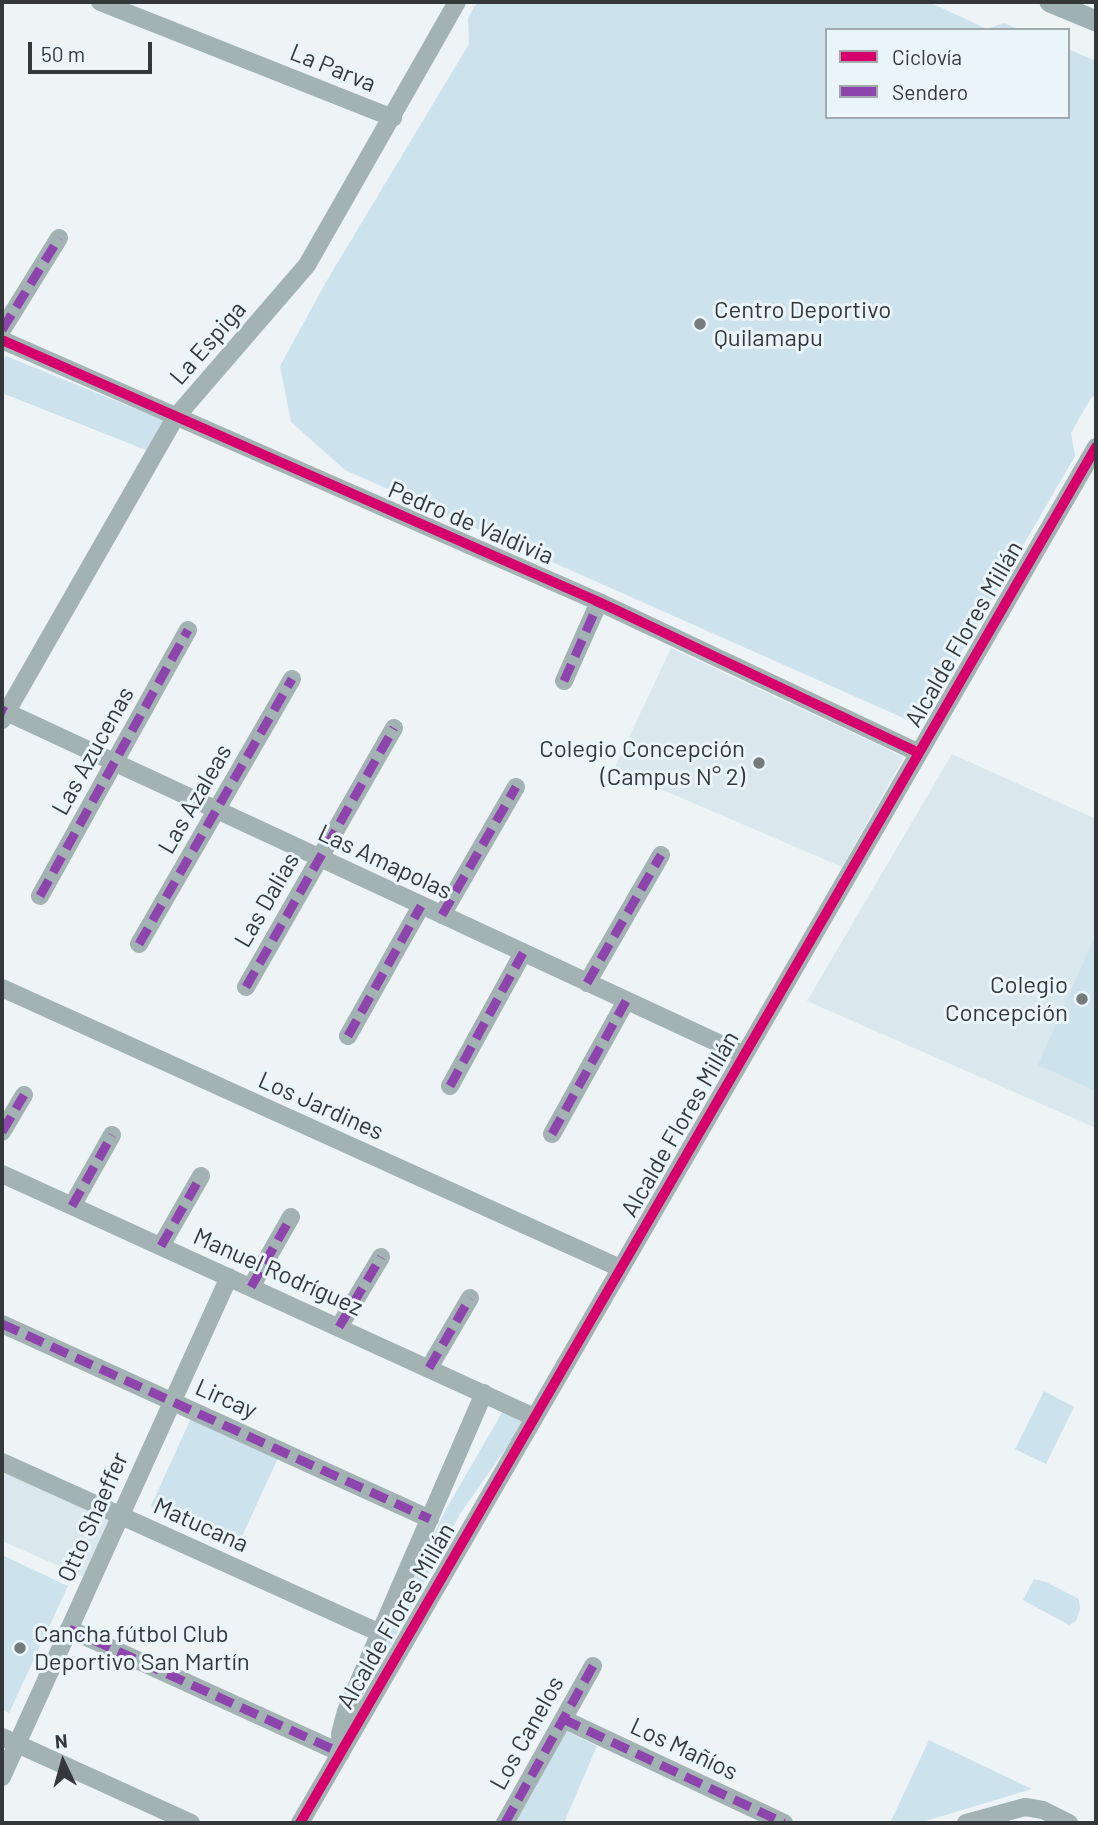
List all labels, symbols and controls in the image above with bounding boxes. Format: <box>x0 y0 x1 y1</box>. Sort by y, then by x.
scale bar <box>32 28 156 72</box>
legend <box>825 28 1070 119</box>
street label: La Parva <box>286 38 380 98</box>
text: 50 m <box>41 41 85 66</box>
text: Ciclovía <box>892 44 962 69</box>
text: Sendero <box>892 79 968 104</box>
street label: La Espiga <box>164 295 252 391</box>
place label: Centro Deportivo Quilamapu <box>714 296 891 352</box>
marker: Centro Deportivo Quilamapu <box>692 316 708 332</box>
street label: Pedro de Valdivia <box>384 475 558 571</box>
street label: Alcalde Flores Millán <box>899 536 1029 732</box>
street label: Las Azucenas <box>46 682 140 820</box>
place label: Colegio Concepción (Campus N° 2) <box>539 735 745 791</box>
street label: Las Azaleas <box>152 739 238 859</box>
marker: Colegio Concepción (Campus N° 2) <box>751 755 767 771</box>
street label: Las Amapolas <box>313 818 457 906</box>
street label: Las Dalias <box>228 847 306 953</box>
place label: Colegio Concepción <box>945 971 1068 1027</box>
marker: Colegio Concepción <box>1074 991 1090 1007</box>
street label: Alcalde Flores Millán <box>615 1026 745 1222</box>
street label: Los Jardines <box>254 1066 388 1146</box>
street label: Manuel Rodríguez <box>189 1222 367 1322</box>
street label: Lircay <box>191 1373 261 1425</box>
street label: Otto Shaeffer <box>52 1448 134 1586</box>
street label: Matucana <box>149 1491 253 1559</box>
street label: Alcalde Flores Millán <box>331 1518 461 1714</box>
place label: Cancha fútbol Club Deportivo San Martín <box>34 1620 250 1676</box>
marker: Cancha fútbol Club Deportivo San Martín <box>12 1640 28 1656</box>
street label: Los Canelos <box>484 1671 570 1795</box>
street label: Los Mañíos <box>626 1712 742 1786</box>
north arrow <box>28 1727 98 1797</box>
text: N <box>54 1729 68 1753</box>

